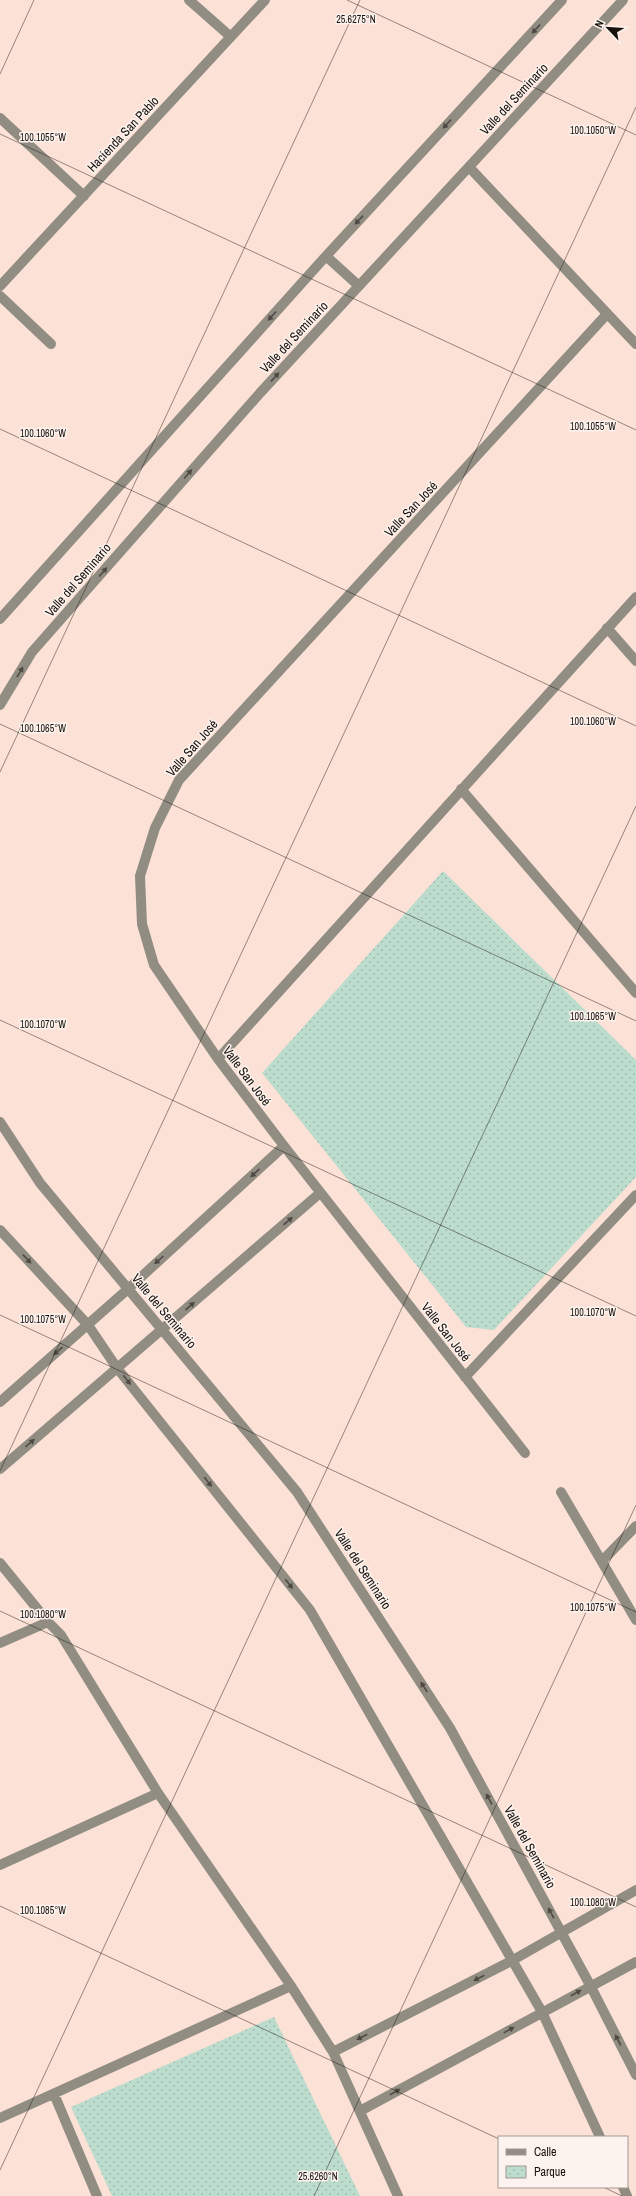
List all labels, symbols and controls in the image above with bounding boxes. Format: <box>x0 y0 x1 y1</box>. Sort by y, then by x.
north arrow <box>588 8 628 48</box>
text: 25.6275°N <box>336 13 376 26</box>
text: N <box>591 18 607 30</box>
one-way arrow <box>531 23 540 34</box>
street label: Valle del Seminario <box>476 59 552 139</box>
street label: Hacienda San Pablo <box>83 92 163 176</box>
one-way arrow <box>443 119 452 129</box>
text: 100.1050°W <box>570 124 616 137</box>
text: 100.1055°W <box>20 131 66 144</box>
one-way arrow <box>355 215 364 224</box>
street label: Valle del Seminario <box>256 297 332 377</box>
one-way arrow <box>267 311 277 321</box>
one-way arrow <box>270 372 279 382</box>
text: 100.1055°W <box>570 420 616 433</box>
text: 100.1060°W <box>20 427 66 440</box>
one-way arrow <box>184 469 193 479</box>
street label: Valle San José <box>381 477 441 541</box>
street label: Valle del Seminario <box>41 540 115 620</box>
one-way arrow <box>98 566 107 577</box>
one-way arrow <box>17 666 24 678</box>
text: 100.1060°W <box>570 715 616 728</box>
street label: Valle San José <box>163 716 222 780</box>
text: 100.1065°W <box>20 722 66 735</box>
text: 100.1065°W <box>570 1010 616 1023</box>
text: 100.1070°W <box>20 1018 66 1031</box>
street label: Valle San José <box>219 1043 275 1109</box>
one-way arrow <box>250 1168 260 1177</box>
one-way arrow <box>283 1216 293 1225</box>
one-way arrow <box>22 1254 31 1264</box>
one-way arrow <box>154 1256 164 1265</box>
street label: Valle del Seminario <box>128 1270 200 1352</box>
street label: Valle San José <box>418 1299 474 1365</box>
one-way arrow <box>185 1302 195 1311</box>
text: 100.1070°W <box>570 1306 616 1319</box>
text: 100.1075°W <box>20 1313 66 1326</box>
one-way arrow <box>53 1346 64 1355</box>
one-way arrow <box>123 1375 132 1386</box>
one-way arrow <box>24 1439 35 1448</box>
one-way arrow <box>204 1476 213 1487</box>
street label: Valle del Seminario <box>331 1526 395 1612</box>
one-way arrow <box>285 1578 294 1589</box>
text: 100.1075°W <box>570 1601 616 1614</box>
text: 100.1080°W <box>20 1608 66 1621</box>
one-way arrow <box>420 1681 428 1692</box>
one-way arrow <box>486 1793 492 1805</box>
street label: Valle del Seminario <box>500 1803 560 1892</box>
text: 100.1080°W <box>570 1896 616 1909</box>
text: 100.1085°W <box>20 1904 66 1917</box>
one-way arrow <box>548 1907 555 1919</box>
one-way arrow <box>473 1975 484 1981</box>
one-way arrow <box>571 1989 582 1996</box>
one-way arrow <box>503 2027 514 2033</box>
one-way arrow <box>357 2033 368 2040</box>
one-way arrow <box>615 2035 622 2046</box>
one-way arrow <box>389 2089 400 2096</box>
legend <box>498 2136 628 2188</box>
text: Calle <box>534 2144 556 2160</box>
text: Parque <box>534 2164 566 2180</box>
text: 25.6260°N <box>298 2170 338 2183</box>

